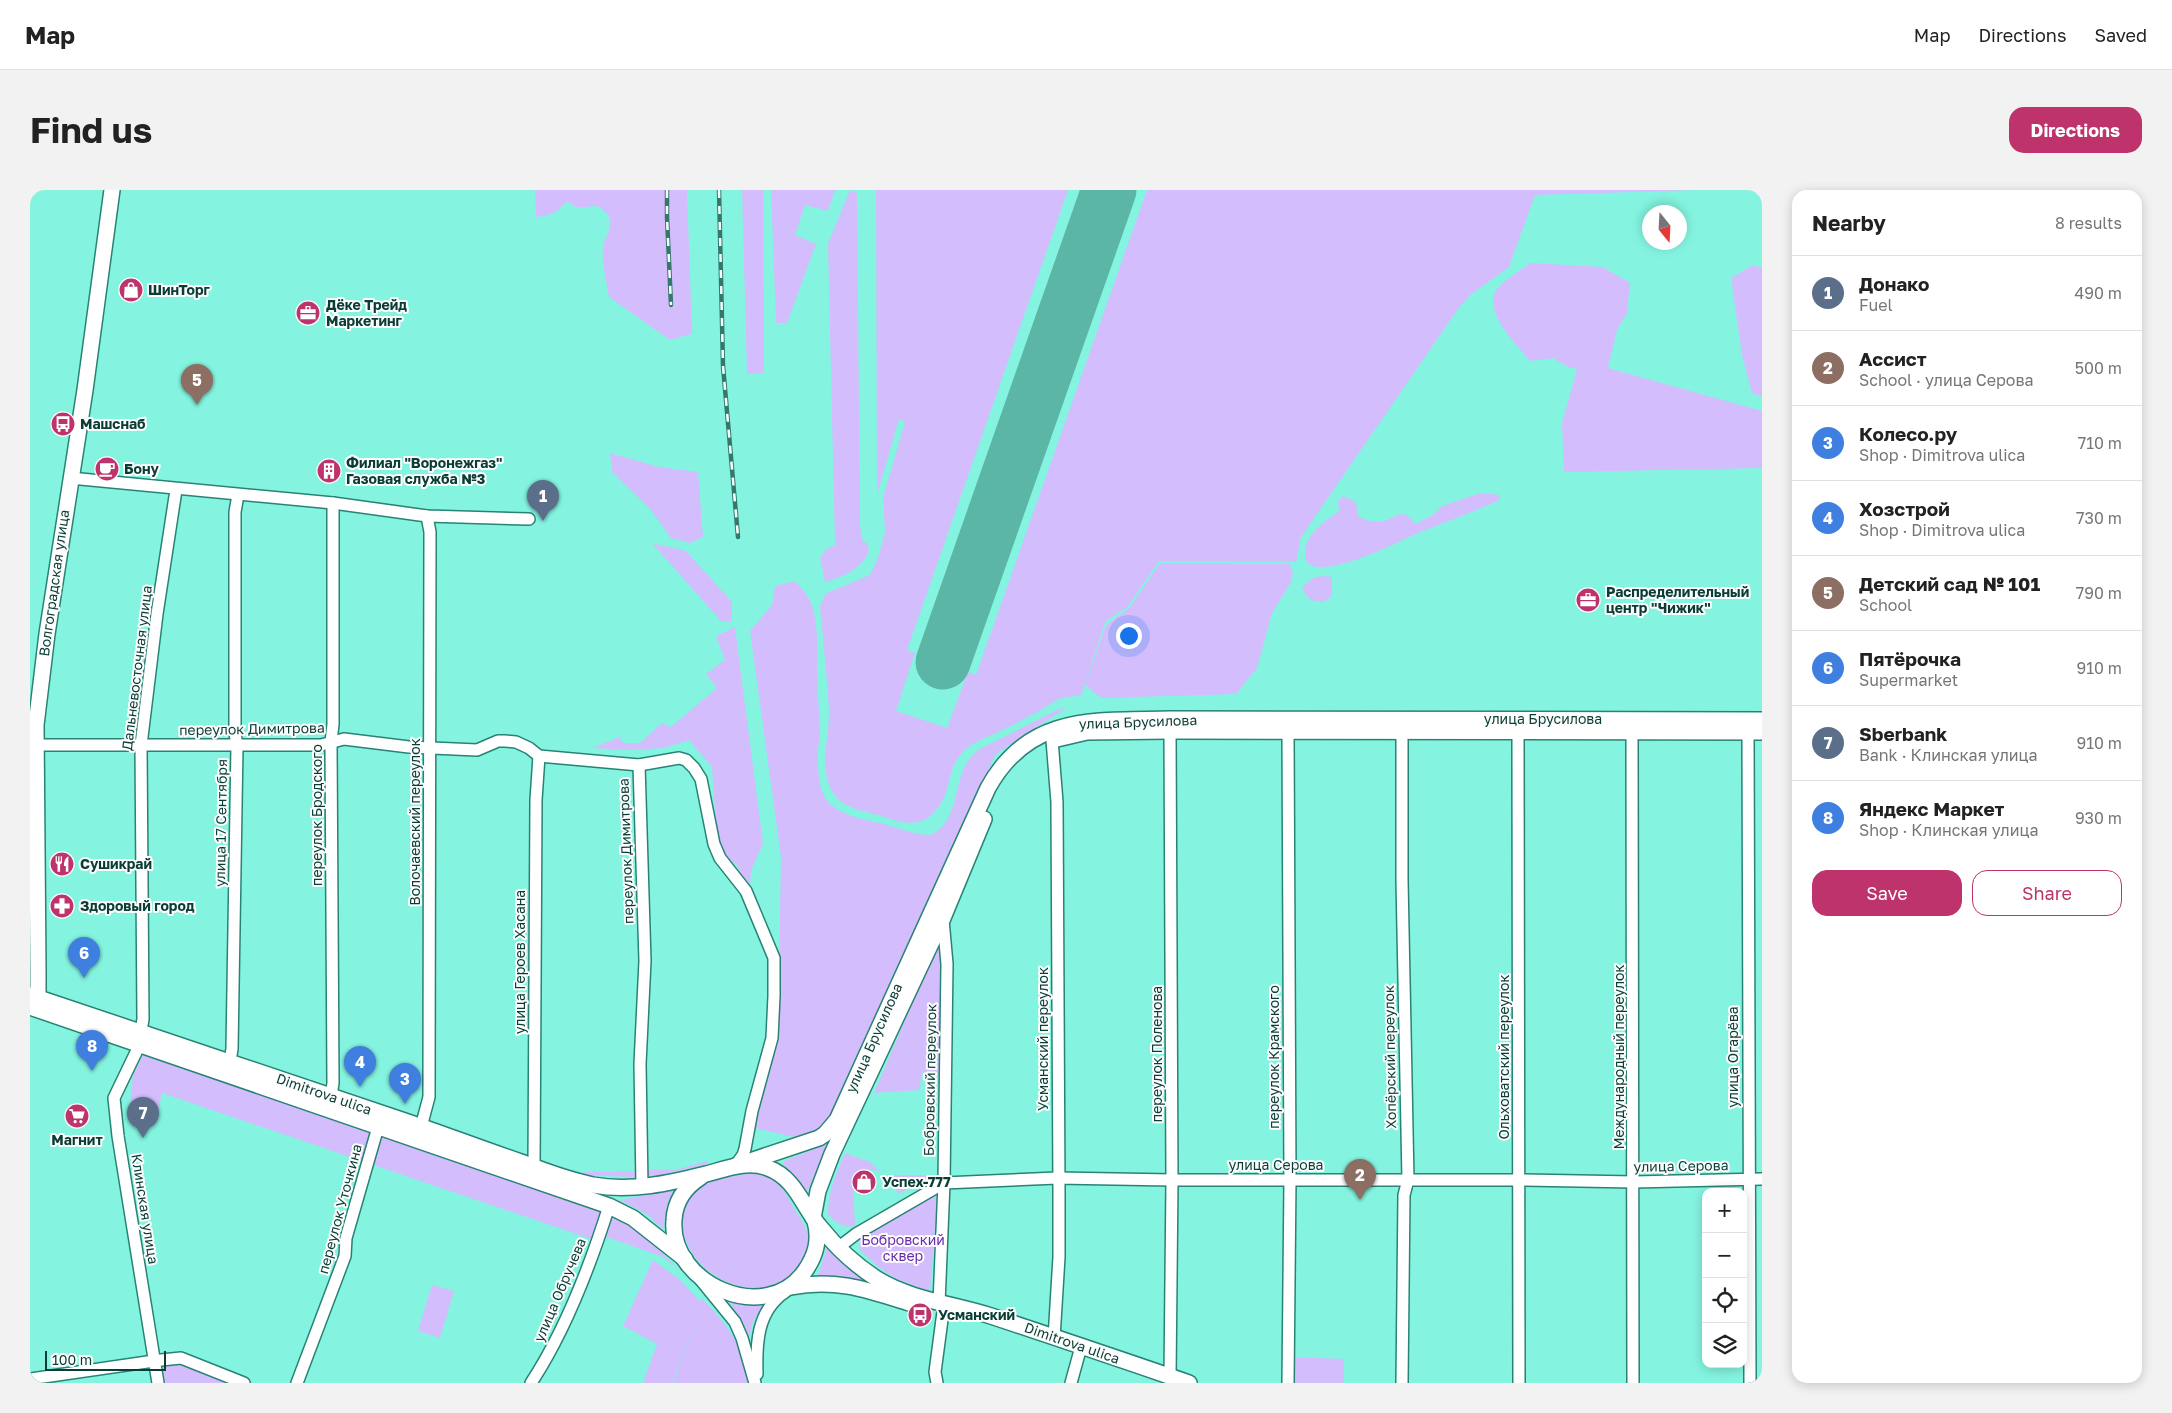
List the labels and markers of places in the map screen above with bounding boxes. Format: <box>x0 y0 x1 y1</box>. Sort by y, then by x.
shop icon: ШинТорг <box>118 277 144 303</box>
place label: ШинТорг <box>148 281 211 298</box>
place label: Дёке Трейд Маркетинг <box>326 296 407 329</box>
office icon: Дёке Трейд Маркетинг <box>295 300 321 326</box>
pin: 5 <box>181 364 213 405</box>
bus stop icon: Машснаб <box>50 411 76 437</box>
place label: Машснаб <box>80 415 146 432</box>
place label: Филиал "Воронежгаз" Газовая служба №3 <box>346 454 502 487</box>
cafe icon: Бону <box>94 456 120 482</box>
building icon: Филиал "Воронежгаз" Газовая служба №3 <box>316 458 342 484</box>
place label: Бону <box>124 460 159 477</box>
pin: 1 <box>527 480 559 521</box>
place label: Распределительный центр "Чижик" <box>1606 583 1749 616</box>
office icon: Распределительный центр "Чижик" <box>1575 587 1601 613</box>
restaurant icon: Сушикрай <box>49 851 75 877</box>
place label: Сушикрай <box>80 855 152 872</box>
pharmacy icon: Здоровый город <box>49 893 75 919</box>
place label: Здоровый город <box>80 897 195 914</box>
pin: 6 <box>68 937 100 978</box>
pin: 8 <box>76 1030 108 1071</box>
pin: 4 <box>344 1046 376 1087</box>
pin: 3 <box>389 1063 421 1104</box>
pin: 7 <box>127 1097 159 1138</box>
supermarket icon: Магнит <box>64 1103 90 1129</box>
place label: Магнит <box>51 1131 103 1148</box>
pin: 2 <box>1344 1159 1376 1200</box>
shop icon: Успех-777 <box>851 1169 877 1195</box>
place label: Успех-777 <box>882 1173 951 1190</box>
bus stop icon: Усманский <box>907 1302 933 1328</box>
place label: Усманский <box>938 1306 1015 1323</box>

